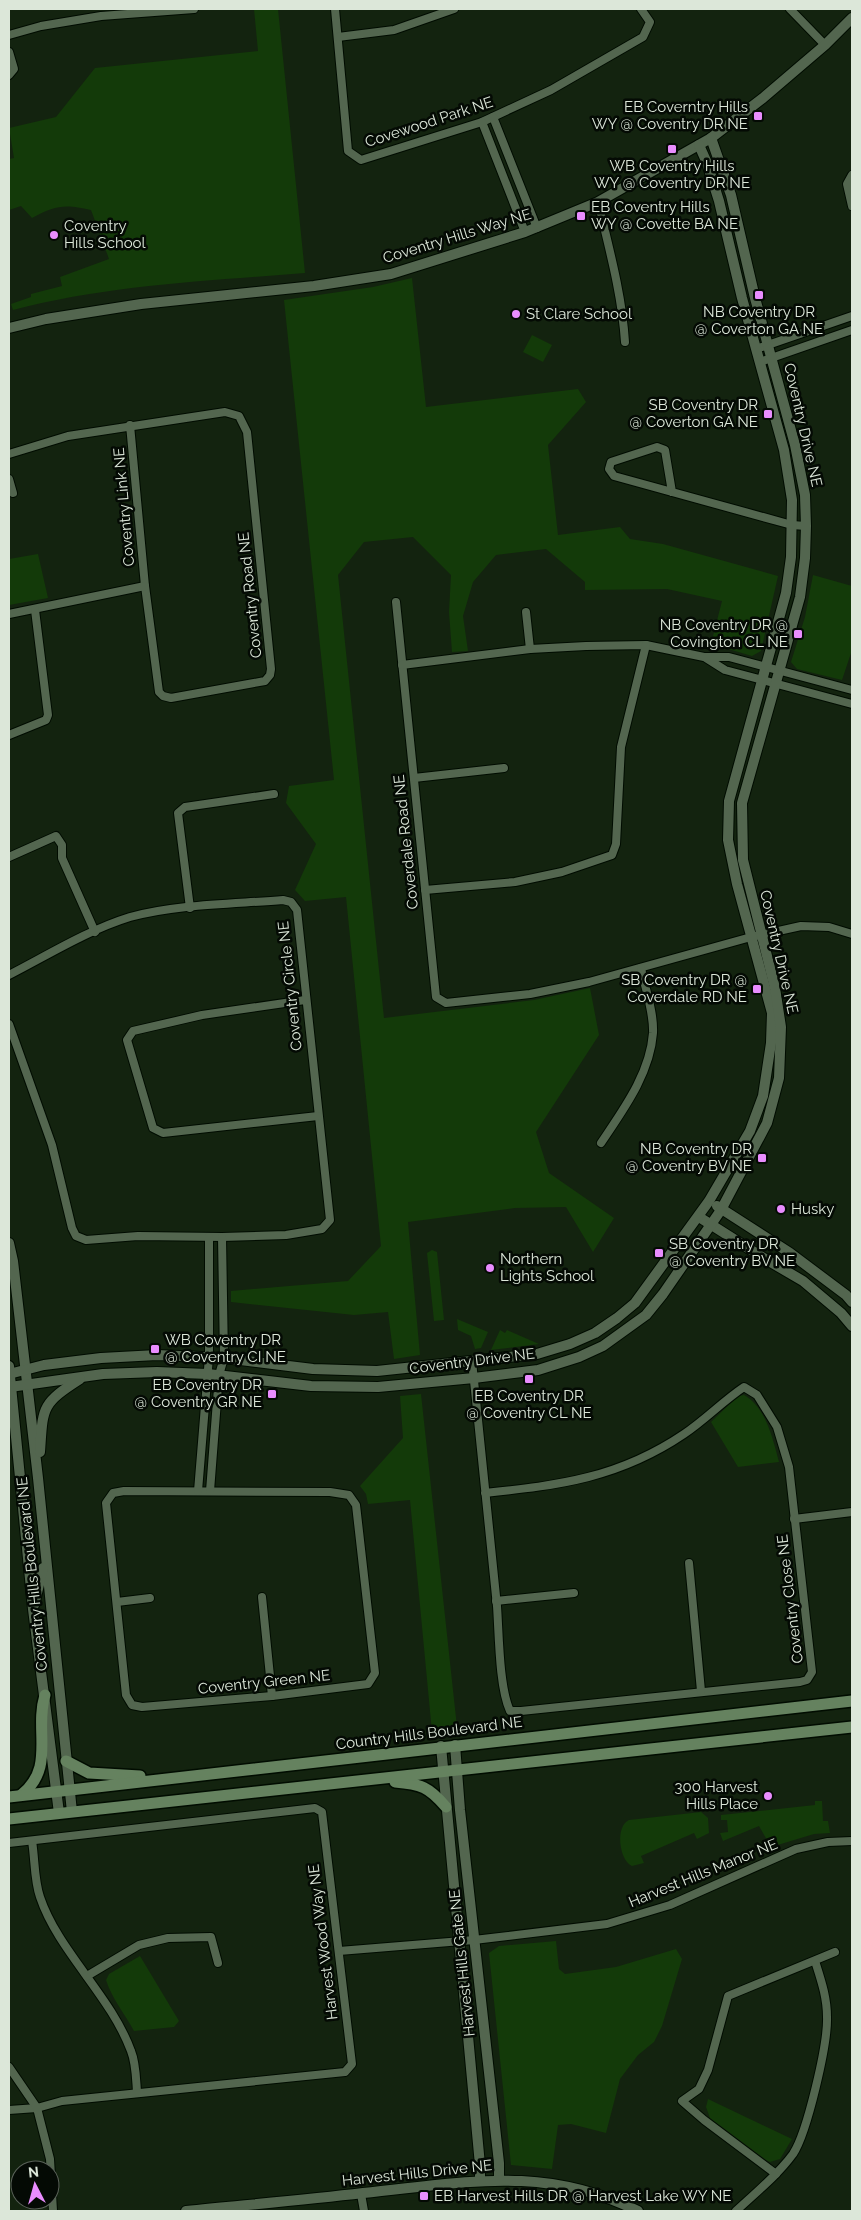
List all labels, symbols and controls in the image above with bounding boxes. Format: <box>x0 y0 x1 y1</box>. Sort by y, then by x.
street label: Covewood Park NE <box>363 93 495 151</box>
place label: EB Coverntry Hills WY @ Coventry DR NE <box>592 98 748 133</box>
marker: EB Coverntry Hills WY @ Coventry DR NE <box>752 110 764 122</box>
marker: WB Coventry Hills WY @ Coventry DR NE <box>666 143 678 155</box>
place label: WB Coventry Hills WY @ Coventry DR NE <box>594 157 750 192</box>
place label: EB Coventry Hills WY @ Covette BA NE <box>591 198 738 233</box>
street label: Coventry Hills Way NE <box>381 205 533 267</box>
marker: EB Coventry Hills WY @ Covette BA NE <box>575 210 587 222</box>
place label: Coventry Hills School <box>64 217 147 252</box>
marker: Coventry Hills School <box>48 229 60 241</box>
marker: NB Coventry DR @ Coverton GA NE <box>753 289 765 301</box>
place label: NB Coventry DR @ Coverton GA NE <box>695 303 823 338</box>
place label: St Clare School <box>526 305 633 323</box>
marker: St Clare School <box>510 308 522 320</box>
street label: Coventry Drive NE <box>780 361 826 489</box>
place label: SB Coventry DR @ Coverton GA NE <box>630 396 758 431</box>
marker: SB Coventry DR @ Coverton GA NE <box>762 408 774 420</box>
street label: Coventry Link NE <box>110 447 138 567</box>
street label: Coventry Road NE <box>234 531 266 659</box>
place label: NB Coventry DR @ Covington CL NE <box>660 616 788 651</box>
marker: NB Coventry DR @ Covington CL NE <box>792 628 804 640</box>
street label: Coverdale Road NE <box>390 774 422 910</box>
street label: Coventry Drive NE <box>756 888 802 1016</box>
street label: Coventry Circle NE <box>274 920 306 1052</box>
place label: SB Coventry DR @ Coverdale RD NE <box>621 971 747 1006</box>
marker: SB Coventry DR @ Coverdale RD NE <box>751 983 763 995</box>
place label: NB Coventry DR @ Coventry BV NE <box>626 1140 752 1175</box>
marker: NB Coventry DR @ Coventry BV NE <box>756 1152 768 1164</box>
place label: Husky <box>791 1200 834 1218</box>
marker: Husky <box>775 1203 787 1215</box>
place label: SB Coventry DR @ Coventry BV NE <box>669 1235 795 1270</box>
marker: SB Coventry DR @ Coventry BV NE <box>653 1247 665 1259</box>
place label: Northern Lights School <box>500 1250 595 1285</box>
marker: Northern Lights School <box>484 1262 496 1274</box>
place label: WB Coventry DR @ Coventry CI NE <box>165 1331 286 1366</box>
marker: WB Coventry DR @ Coventry CI NE <box>149 1343 161 1355</box>
street label: Coventry Drive NE <box>408 1344 536 1378</box>
marker: EB Coventry DR @ Coventry CL NE <box>523 1373 535 1385</box>
place label: EB Coventry DR @ Coventry GR NE <box>135 1376 262 1411</box>
place label: EB Coventry DR @ Coventry CL NE <box>466 1387 592 1422</box>
marker: EB Coventry DR @ Coventry GR NE <box>266 1388 278 1400</box>
street label: Coventry Hills Boulevard NE <box>13 1476 51 1672</box>
street label: Coventry Close NE <box>773 1533 807 1665</box>
street label: Coventry Green NE <box>197 1666 331 1698</box>
street label: Country Hills Boulevard NE <box>335 1713 523 1753</box>
place label: 300 Harvest Hills Place <box>675 1778 758 1813</box>
marker: 300 Harvest Hills Place <box>762 1790 774 1802</box>
street label: Harvest Hills Manor NE <box>626 1835 780 1911</box>
street label: Harvest Wood Way NE <box>305 1863 341 2021</box>
street label: Harvest Hills Gate NE <box>445 1889 479 2037</box>
street label: Harvest Hills Drive NE <box>341 2156 493 2190</box>
north arrow <box>10 2160 60 2210</box>
text: N <box>27 2164 40 2181</box>
place label: EB Harvest Hills DR @ Harvest Lake WY NE <box>434 2187 731 2205</box>
marker: EB Harvest Hills DR @ Harvest Lake WY NE <box>418 2190 430 2202</box>

